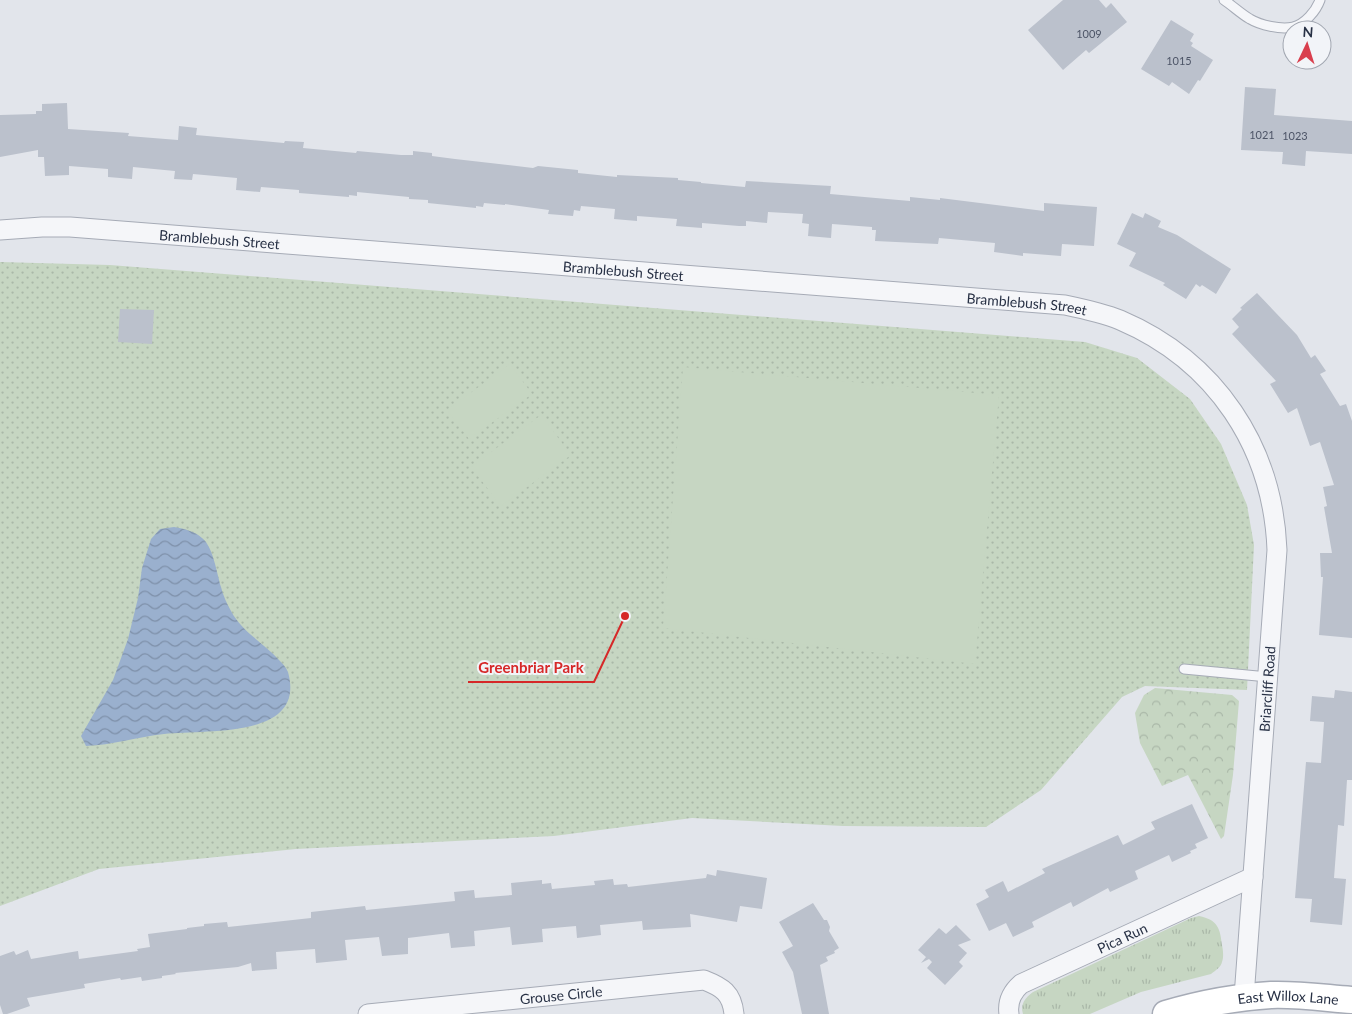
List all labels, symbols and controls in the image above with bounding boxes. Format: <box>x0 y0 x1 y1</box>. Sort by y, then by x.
north arrow <box>1282 20 1332 70</box>
text: N <box>1302 23 1314 40</box>
house number: 1009 <box>1076 27 1102 40</box>
house number: 1015 <box>1166 54 1192 67</box>
house number: 1021 <box>1249 128 1275 141</box>
house number: 1023 <box>1282 129 1308 142</box>
street label: Bramblebush Street <box>158 226 280 252</box>
street label: Bramblebush Street <box>562 257 684 284</box>
street label: Bramblebush Street <box>966 289 1089 318</box>
street label: Briarcliff Road <box>1256 645 1278 733</box>
callout: Greenbriar Park <box>468 652 594 682</box>
text: Greenbriar Park <box>478 658 585 676</box>
street label: Pica Run <box>1094 919 1150 956</box>
street label: Grouse Circle <box>519 982 603 1007</box>
street label: East Willox Lane <box>1236 986 1339 1007</box>

